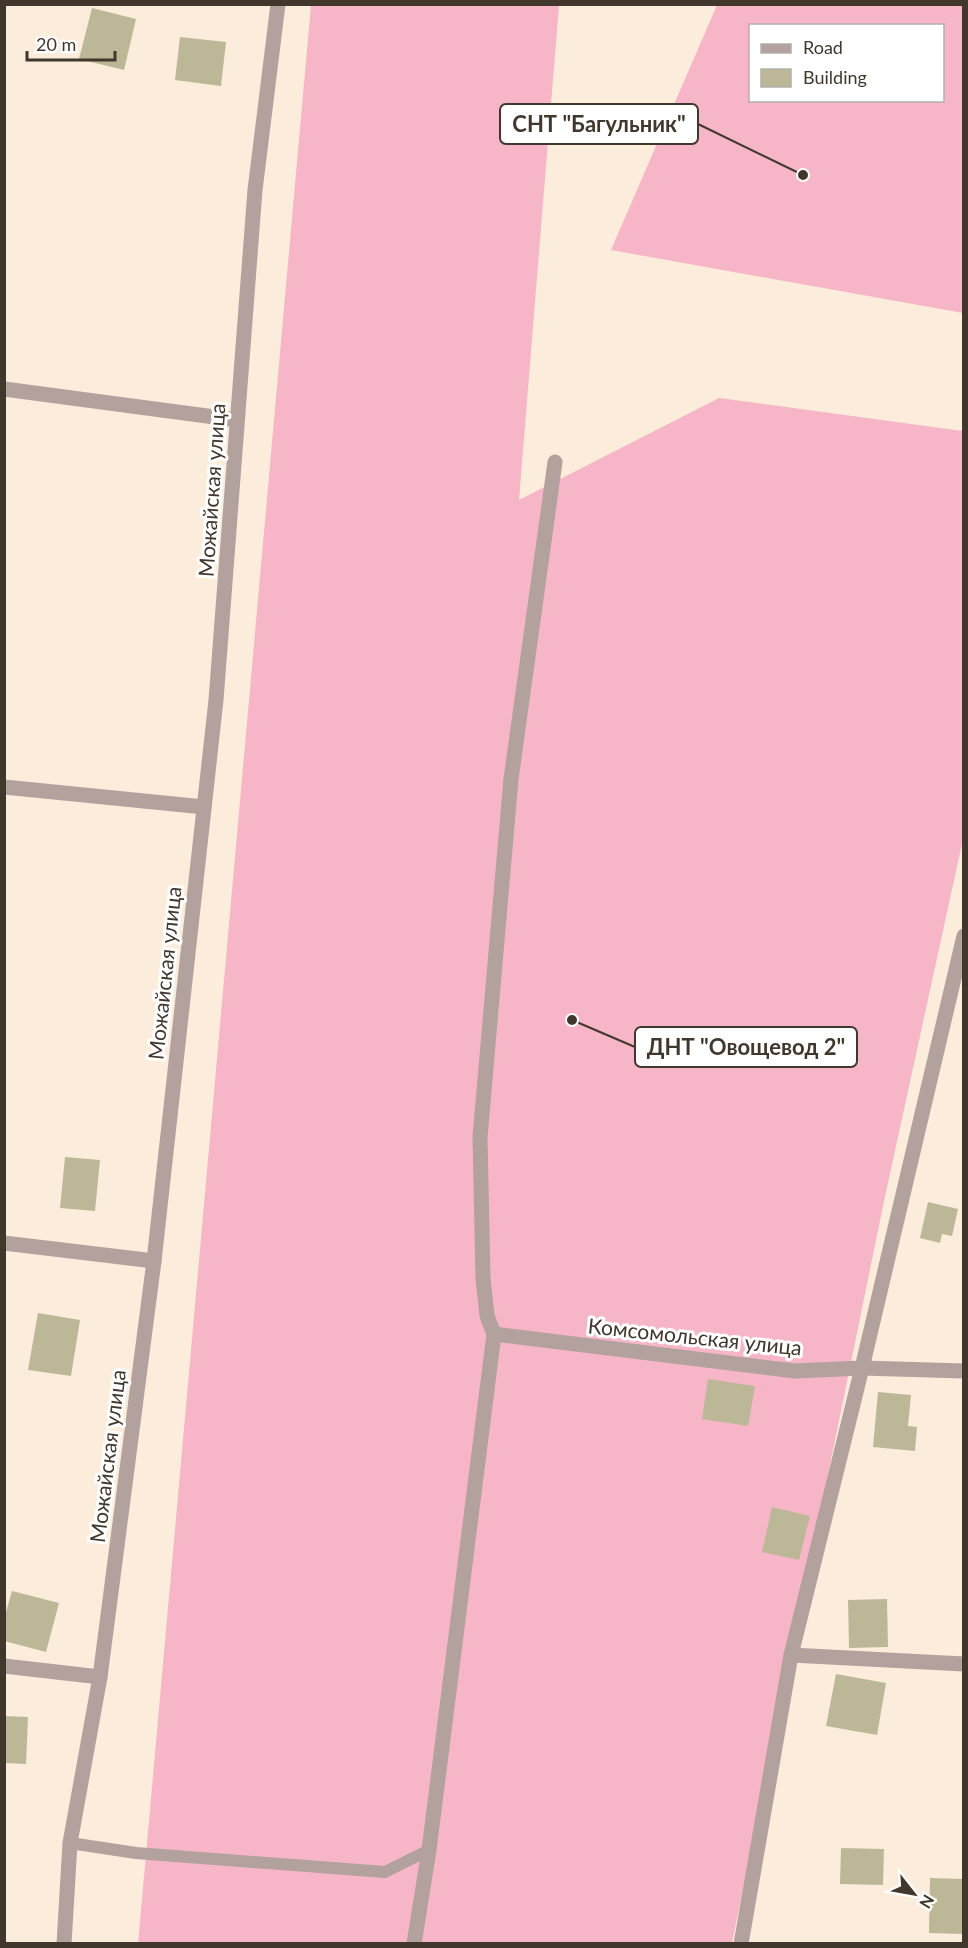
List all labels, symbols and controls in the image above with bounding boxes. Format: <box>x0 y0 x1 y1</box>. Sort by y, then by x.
scale bar <box>27 24 116 62</box>
legend <box>749 24 944 102</box>
text: 20 m <box>36 33 76 55</box>
text: Road <box>803 36 843 58</box>
text: Building <box>803 66 867 88</box>
callout: СНТ "Багульник" <box>500 104 698 144</box>
text: СНТ "Багульник" <box>512 110 686 137</box>
street label: Можайская улица <box>192 402 230 578</box>
street label: Можайская улица <box>142 885 186 1061</box>
callout: ДНТ "Овощевод 2" <box>635 1027 857 1067</box>
text: ДНТ "Овощевод 2" <box>647 1033 845 1060</box>
street label: Комсомольская улица <box>587 1312 803 1360</box>
street label: Можайская улица <box>84 1368 130 1544</box>
north arrow <box>884 1864 944 1924</box>
text: N <box>916 1892 939 1912</box>

